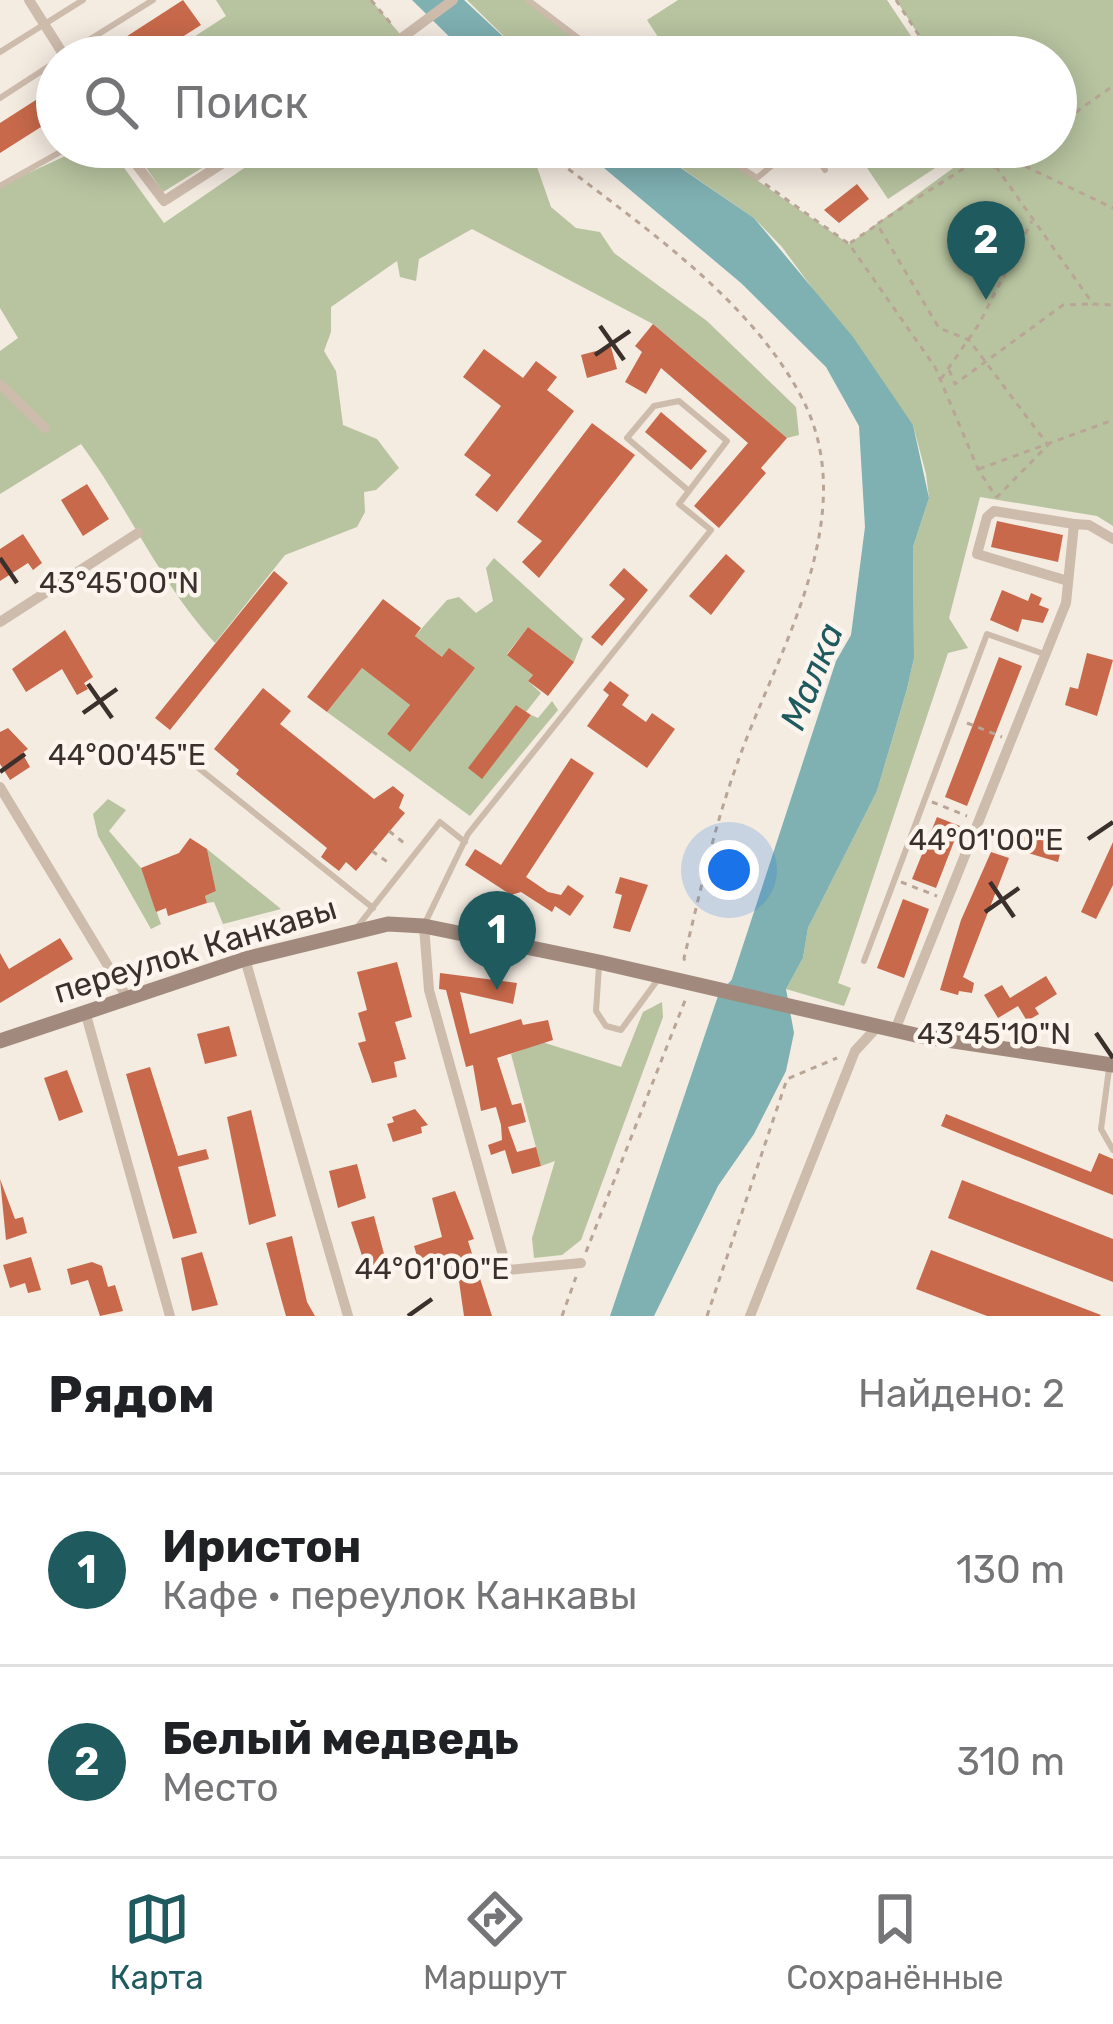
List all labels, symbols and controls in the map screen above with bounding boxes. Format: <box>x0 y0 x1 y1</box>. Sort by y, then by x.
search box <box>36 36 1077 168</box>
icon: search <box>78 69 144 135</box>
text: Поиск <box>174 76 308 129</box>
pin: 2 <box>947 201 1025 300</box>
text: 43°45'00"N <box>39 565 199 601</box>
water label: Малка <box>771 617 852 736</box>
text: 44°00'45"E <box>48 737 206 773</box>
text: 44°01'00"E <box>909 822 1063 858</box>
your location <box>699 840 759 900</box>
street label: переулок Канкавы <box>49 888 341 1011</box>
pin: 1 <box>458 891 536 990</box>
text: 43°45'10"N <box>917 1016 1071 1052</box>
text: 44°01'00"E <box>355 1251 509 1287</box>
text: Рядом <box>48 1364 215 1425</box>
text: Найдено: 2 <box>858 1371 1065 1417</box>
text: Иристон <box>162 1520 362 1573</box>
text: 1 <box>77 1547 97 1593</box>
text: 130 m <box>956 1547 1065 1593</box>
text: Кафе · переулок Канкавы <box>162 1573 637 1619</box>
text: Белый медведь <box>162 1712 519 1765</box>
text: 2 <box>74 1739 100 1785</box>
text: 310 m <box>957 1739 1065 1785</box>
text: Место <box>162 1765 279 1811</box>
tab: Карта <box>110 1886 204 1997</box>
tab: Маршрут <box>423 1886 567 1997</box>
tab: Сохранённые <box>786 1886 1003 1997</box>

